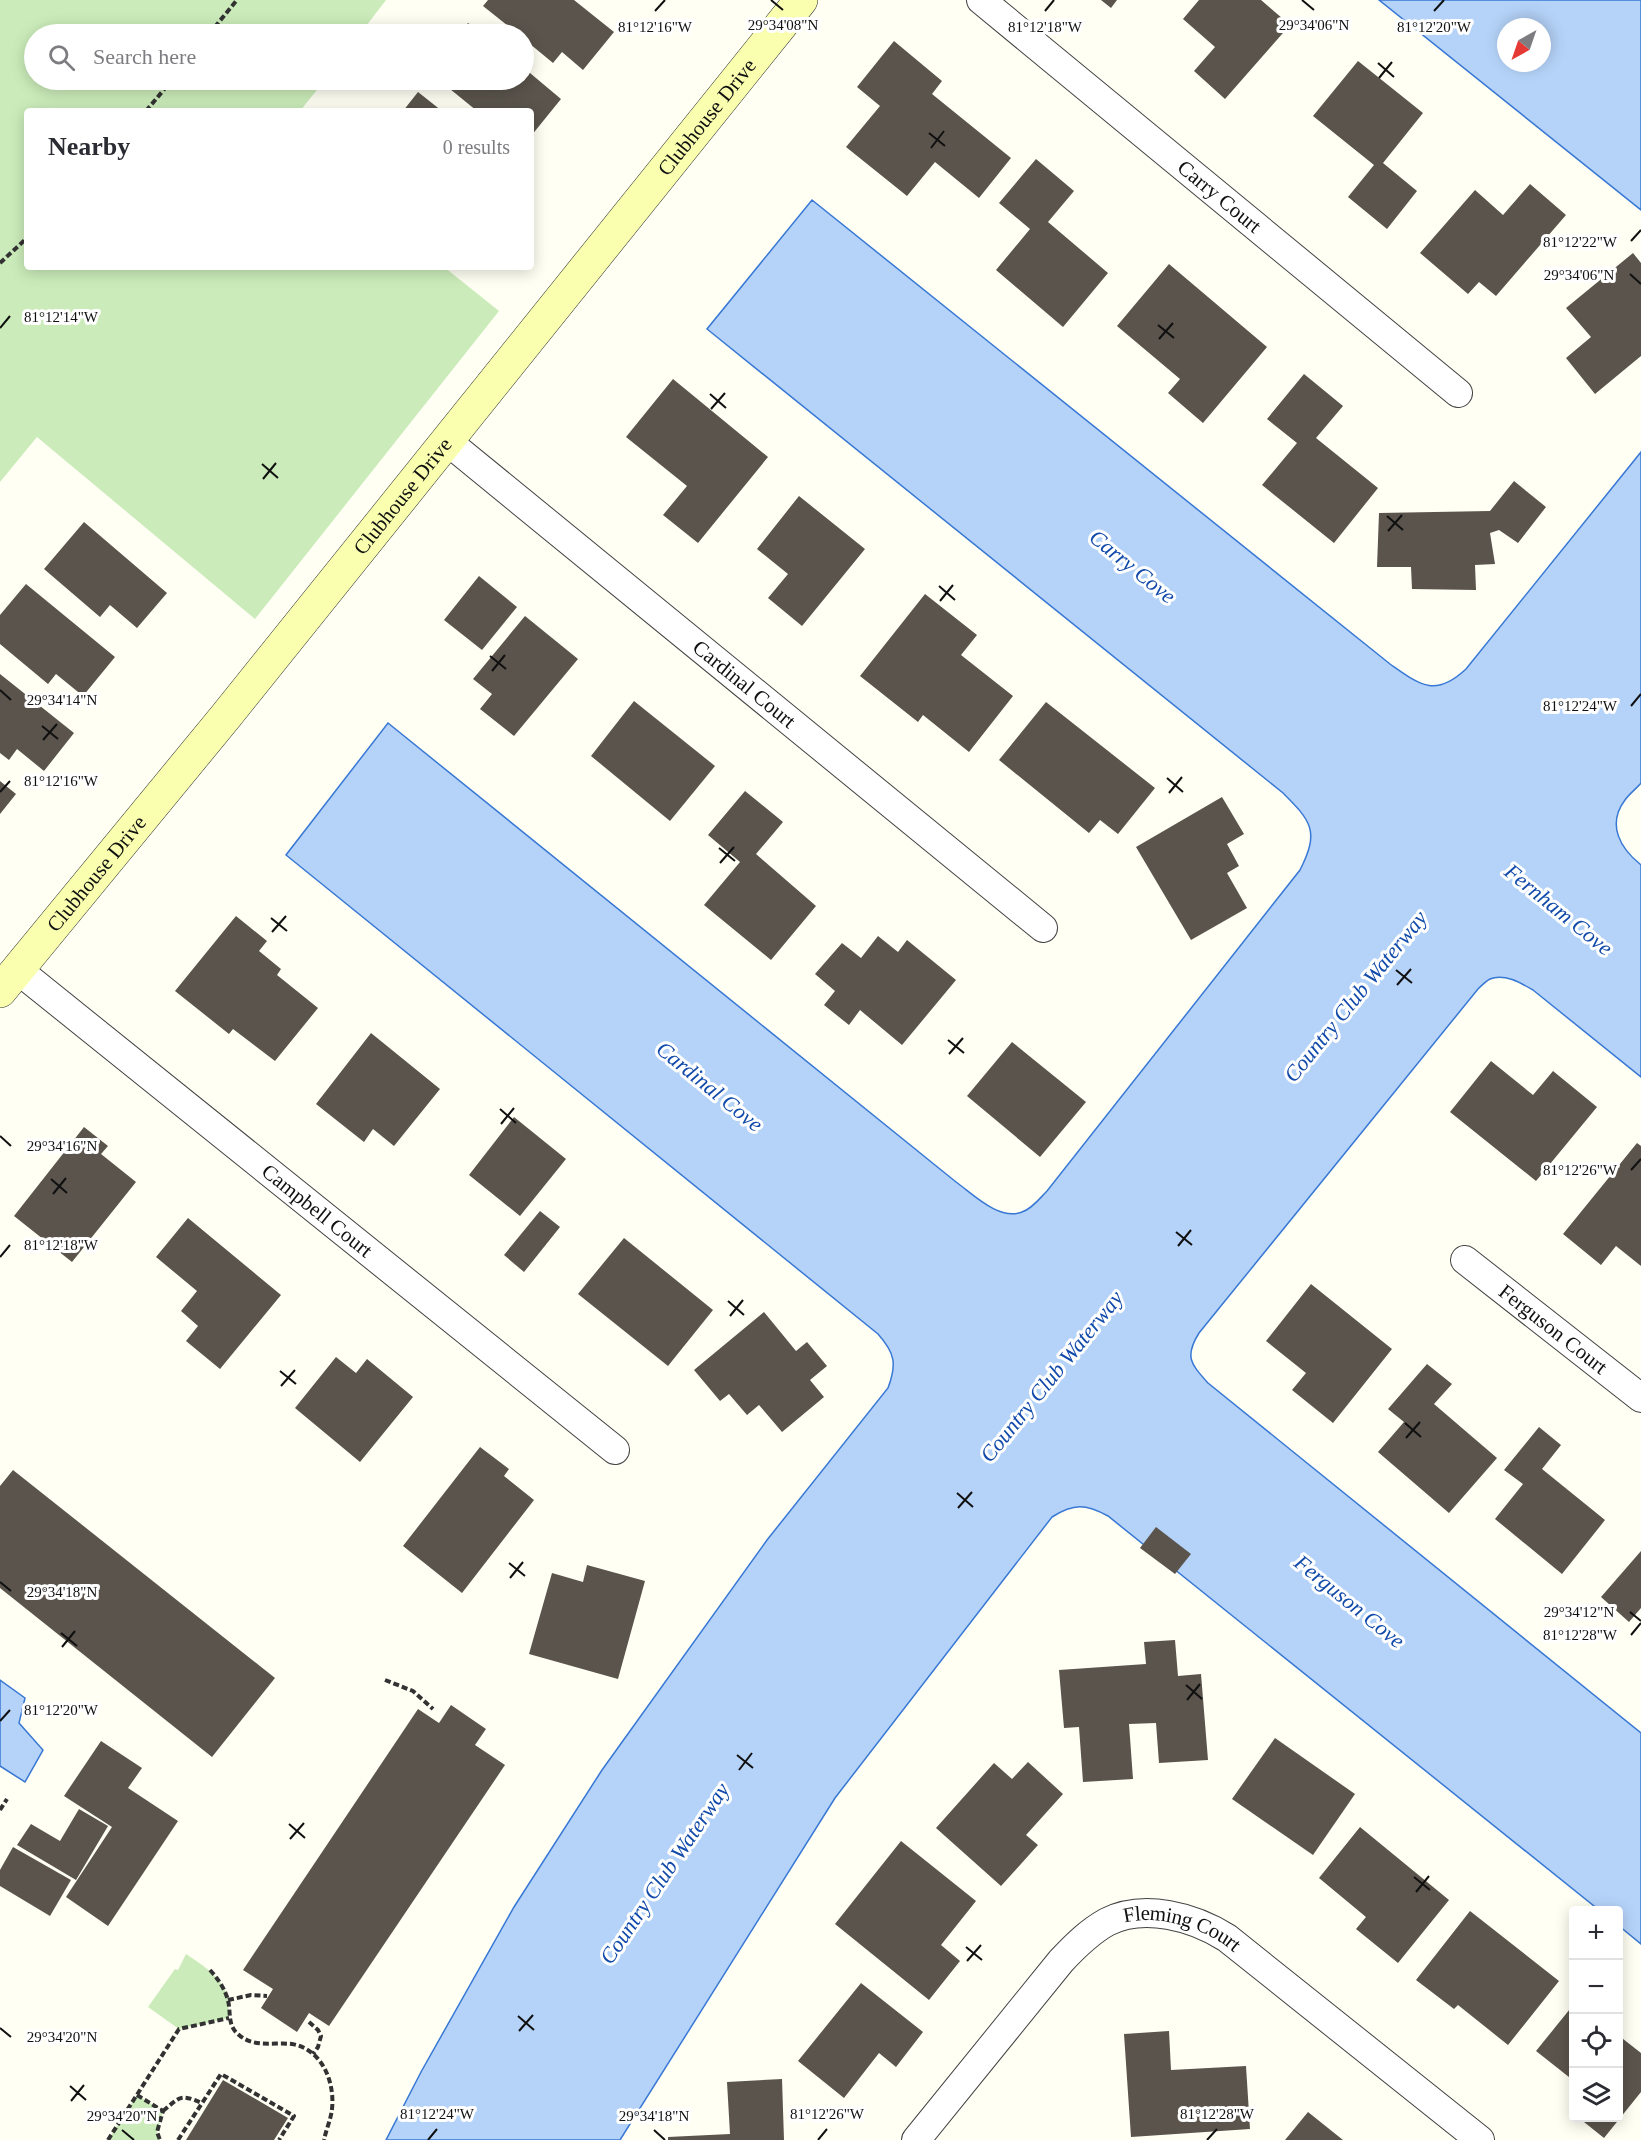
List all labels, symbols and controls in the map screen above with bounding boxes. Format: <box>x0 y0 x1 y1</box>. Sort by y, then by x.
text: 29°34'08"N <box>748 17 818 33</box>
text: 29°34'06"N <box>1279 17 1349 33</box>
north arrow <box>1497 18 1551 72</box>
text: 81°12'16"W <box>618 19 693 35</box>
text: 81°12'18"W <box>1008 19 1083 35</box>
text: 81°12'20"W <box>1397 19 1472 35</box>
search box <box>24 24 534 90</box>
icon: search <box>45 41 78 74</box>
text: Search here <box>93 44 196 69</box>
street label: Clubhouse Drive <box>653 54 761 180</box>
text: Nearby <box>48 132 130 161</box>
text: 0 results <box>443 136 510 158</box>
street label: Carry Court <box>1173 155 1266 238</box>
text: 81°12'22"W <box>1543 234 1618 250</box>
text: 29°34'06"N <box>1544 267 1614 283</box>
text: 81°12'14"W <box>24 309 99 325</box>
street label: Clubhouse Drive <box>348 433 457 559</box>
water label: Carry Cove <box>1085 524 1181 609</box>
street label: Cardinal Court <box>688 635 801 733</box>
text: 29°34'14"N <box>27 692 97 708</box>
text: 81°12'24"W <box>1543 698 1618 714</box>
text: 81°12'16"W <box>24 773 99 789</box>
street label: Clubhouse Drive <box>42 811 151 936</box>
water label: Fernham Cove <box>1499 858 1618 961</box>
water label: Country Club Waterway <box>1279 905 1432 1087</box>
water label: Cardinal Cove <box>652 1036 768 1137</box>
text: 29°34'16"N <box>27 1138 97 1154</box>
street label: Campbell Court <box>257 1159 377 1262</box>
text: 81°12'26"W <box>1543 1162 1618 1178</box>
text: 81°12'18"W <box>24 1237 99 1253</box>
street label: Ferguson Court <box>1494 1279 1612 1379</box>
water label: Country Club Waterway <box>975 1285 1128 1467</box>
water label: Ferguson Cove <box>1289 1549 1410 1653</box>
text: 29°34'18"N <box>27 1584 97 1600</box>
text: 29°34'12"N <box>1544 1604 1614 1620</box>
text: 81°12'28"W <box>1543 1627 1618 1643</box>
text: 81°12'20"W <box>24 1702 99 1718</box>
water label: Country Club Waterway <box>594 1778 734 1969</box>
street label: Fleming Court <box>1121 1901 1246 1957</box>
map controls <box>1569 1906 1623 2122</box>
button: + <box>1569 1906 1623 1960</box>
button: − <box>1569 1960 1623 2014</box>
button: locate <box>1569 2014 1623 2068</box>
text: 29°34'20"N <box>27 2029 97 2045</box>
button: layers <box>1569 2068 1623 2122</box>
text: 81°12'24"W <box>400 2106 475 2122</box>
text: 81°12'26"W <box>790 2106 865 2122</box>
text: 81°12'28"W <box>1180 2106 1255 2122</box>
text: 29°34'20"N <box>87 2108 157 2124</box>
text: 29°34'18"N <box>619 2108 689 2124</box>

